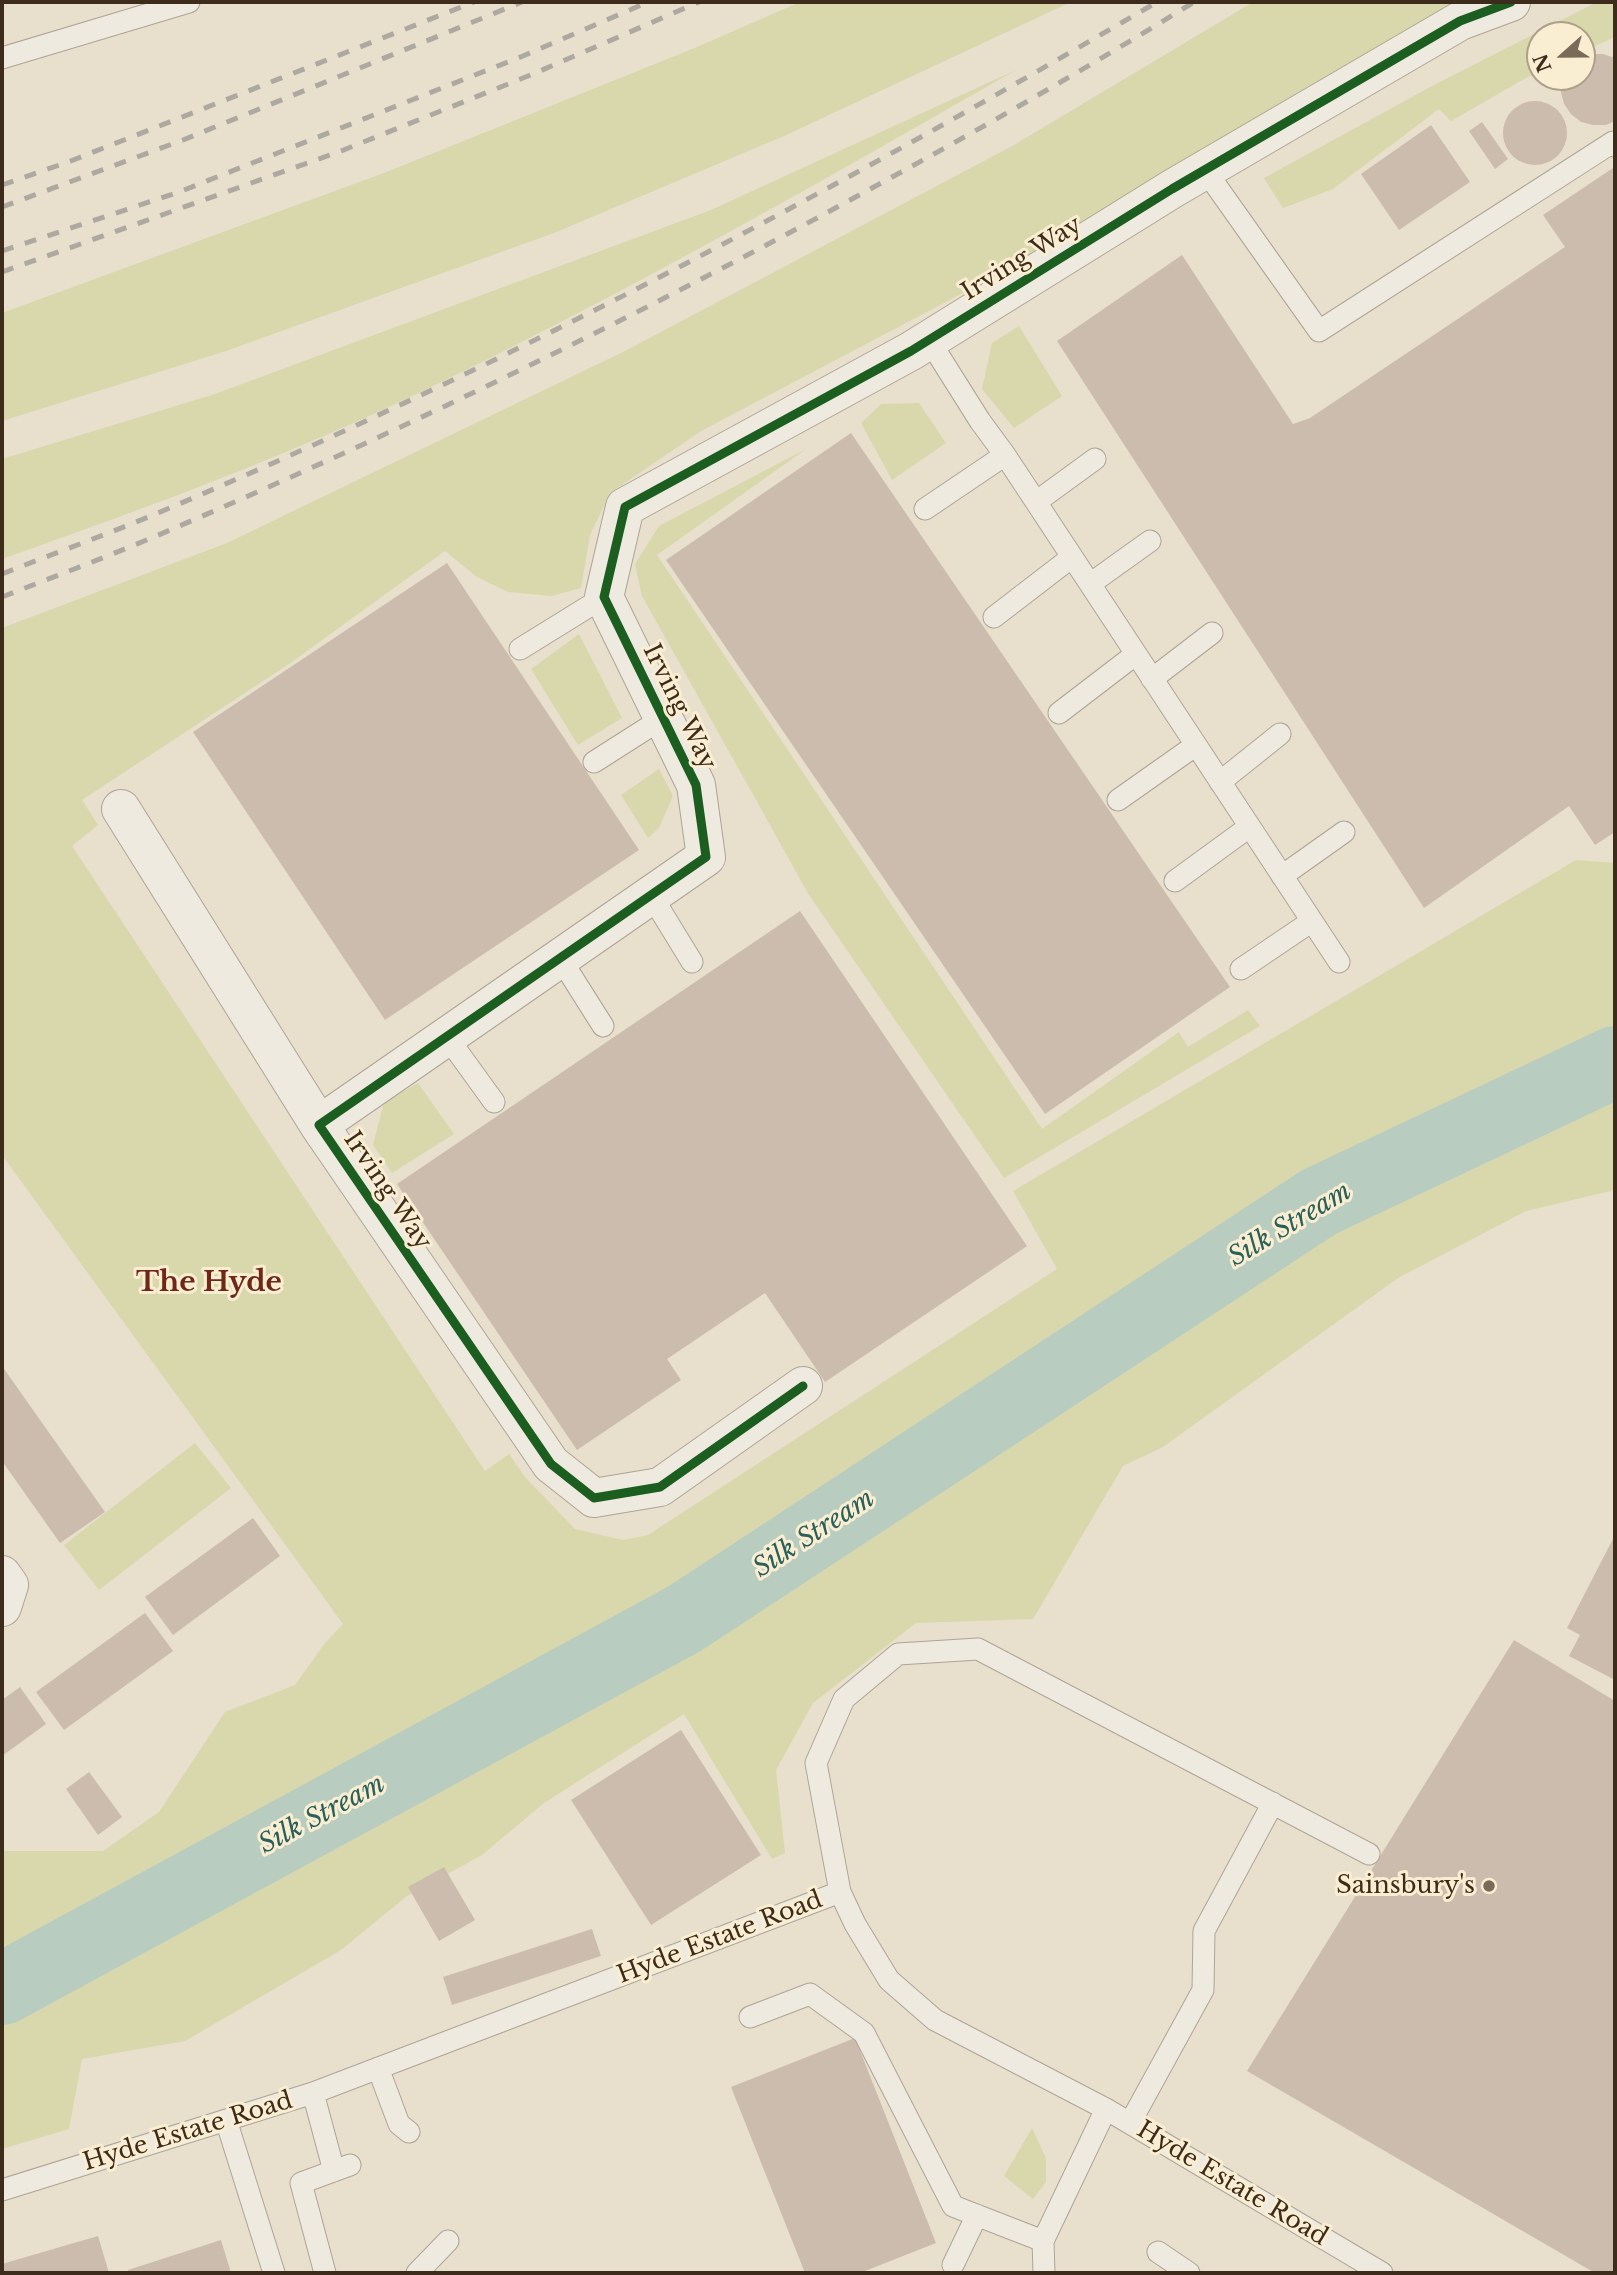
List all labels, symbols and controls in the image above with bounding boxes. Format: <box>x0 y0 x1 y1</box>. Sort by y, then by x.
north arrow <box>1526 21 1596 91</box>
text: N <box>1529 51 1557 75</box>
street label: Irving Way <box>957 211 1087 307</box>
street label: Irving Way <box>636 639 722 775</box>
street label: Irving Way <box>337 1126 437 1256</box>
water label: Silk Stream <box>1223 1176 1357 1274</box>
district label: The Hyde <box>136 1266 282 1300</box>
water label: Silk Stream <box>748 1483 880 1585</box>
water label: Silk Stream <box>254 1769 390 1861</box>
place label: Sainsbury's <box>1336 1872 1475 1900</box>
marker: Sainsbury's <box>1481 1878 1497 1894</box>
street label: Hyde Estate Road <box>613 1886 827 1990</box>
street label: Hyde Estate Road <box>80 2086 296 2178</box>
street label: Hyde Estate Road <box>1131 2116 1333 2252</box>

